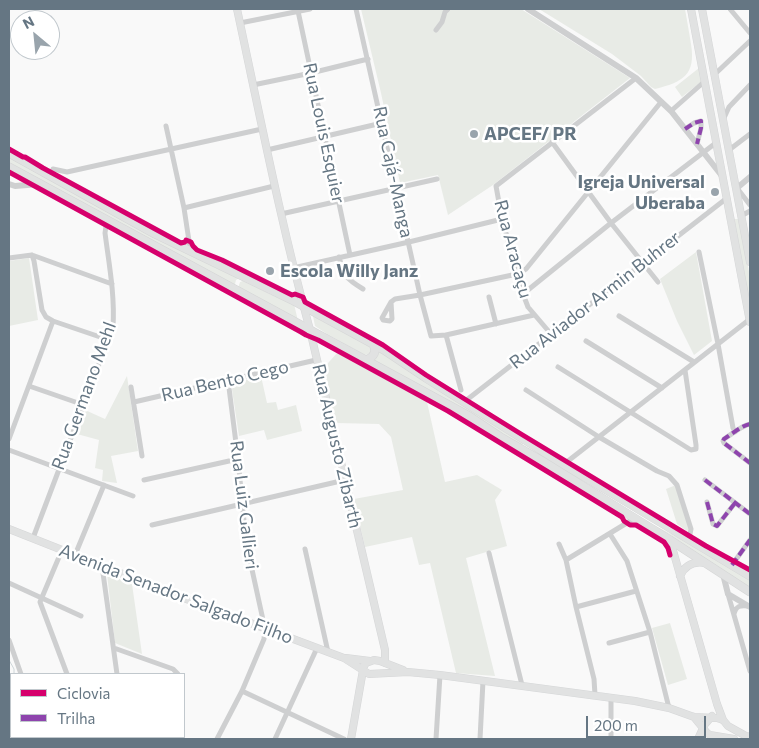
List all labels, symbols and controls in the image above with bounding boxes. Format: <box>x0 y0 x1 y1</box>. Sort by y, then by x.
north arrow <box>10 10 60 60</box>
text: N <box>20 12 37 32</box>
street label: Rua Louis Esquier <box>299 61 349 205</box>
street label: Rua Cajá-Manga <box>369 104 417 240</box>
place label: APCEF/ PR <box>484 123 577 145</box>
marker: APCEF/ PR <box>468 128 480 140</box>
place label: Igreja Universal Uberaba <box>578 171 705 213</box>
marker: Igreja Universal Uberaba <box>709 186 721 198</box>
street label: Rua Aracaçu <box>489 197 537 301</box>
street label: Rua Aviador Armin Buhrer <box>505 227 685 373</box>
place label: Escola Willy Janz <box>280 260 418 282</box>
marker: Escola Willy Janz <box>264 265 276 277</box>
street label: Rua Germano Mehl <box>47 319 121 473</box>
street label: Rua Bento Cego <box>159 356 291 406</box>
street label: Rua Augusto Zibarth <box>308 362 366 530</box>
street label: Rua Luiz Gallieri <box>225 439 263 571</box>
street label: Avenida Senador Salgado Filho <box>56 539 296 649</box>
legend <box>10 673 185 738</box>
text: Ciclovia <box>57 684 110 702</box>
scale bar <box>589 706 709 738</box>
text: Trilha <box>57 709 95 727</box>
text: 200 m <box>594 716 638 734</box>

